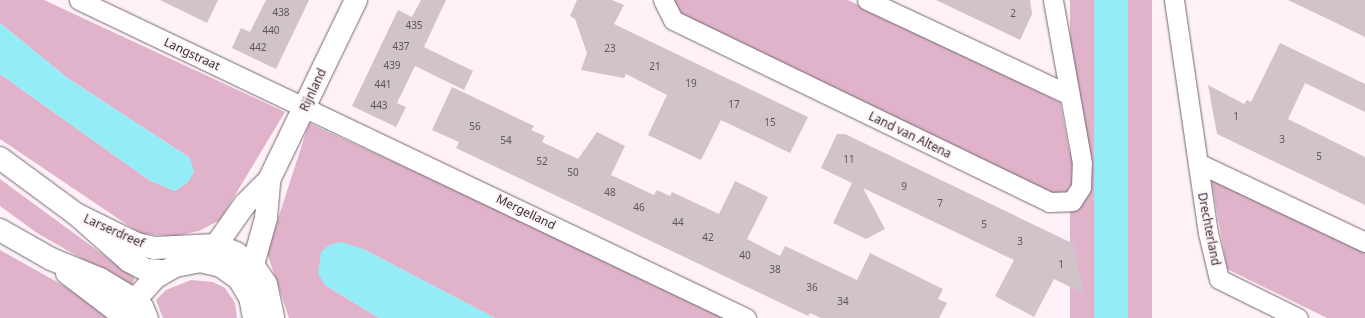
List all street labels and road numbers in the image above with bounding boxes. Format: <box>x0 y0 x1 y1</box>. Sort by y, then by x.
street label: Langstraat <box>162 35 222 73</box>
street label: Rijnland <box>297 66 329 114</box>
street label: Land van Altena <box>866 109 954 161</box>
street label: Mergelland <box>494 191 558 233</box>
street label: Drechterland <box>1195 191 1223 267</box>
street label: Larserdreef <box>81 211 147 251</box>

